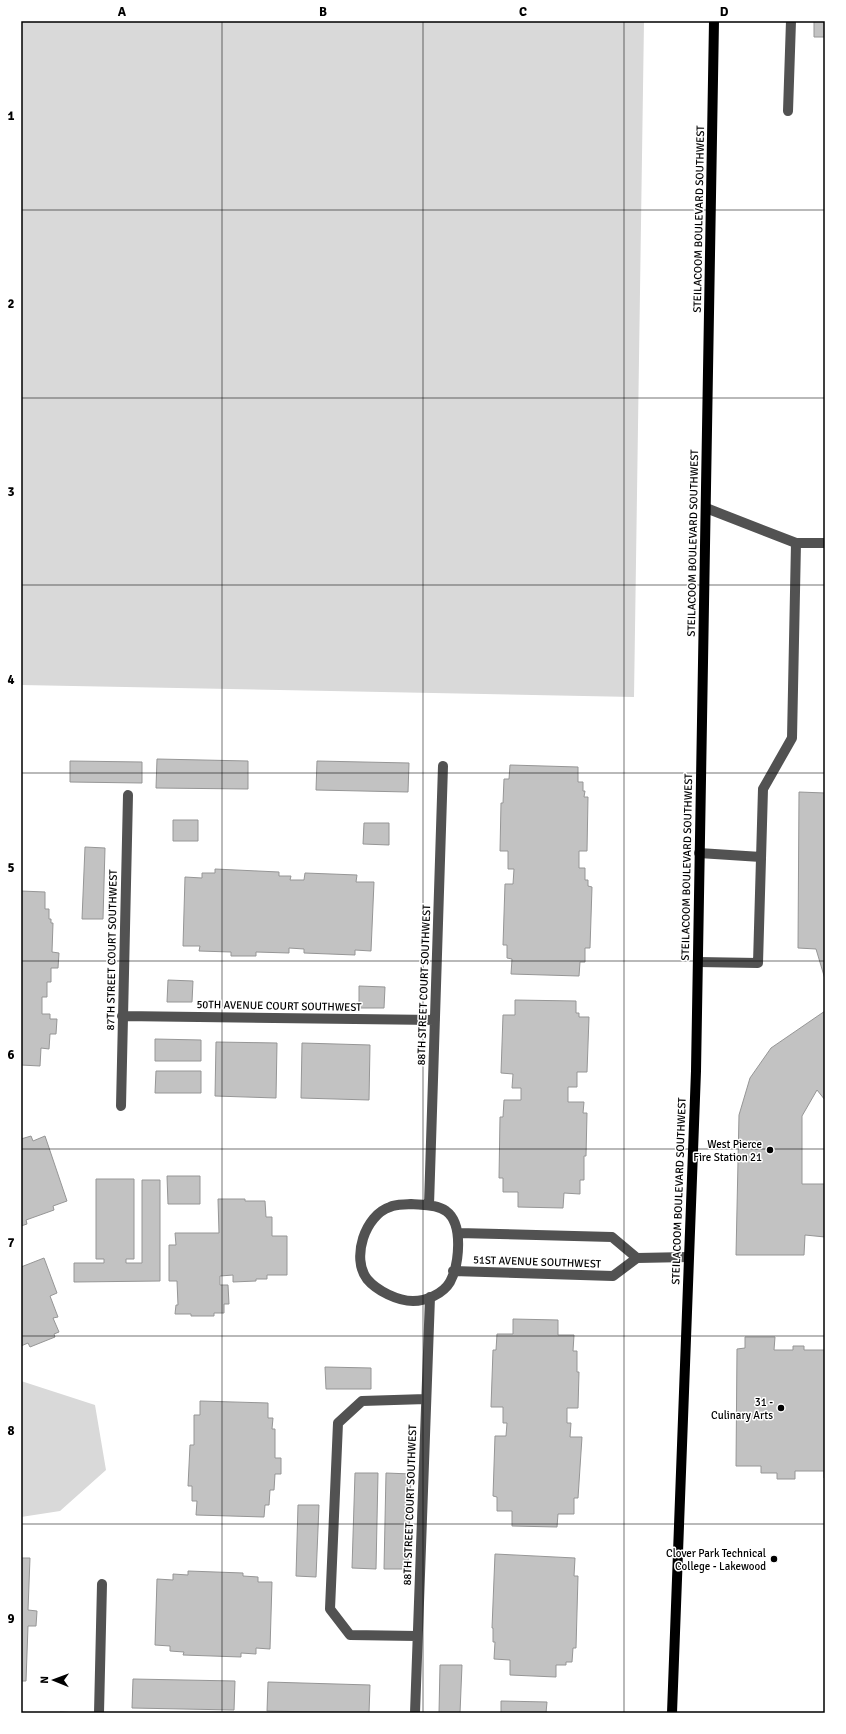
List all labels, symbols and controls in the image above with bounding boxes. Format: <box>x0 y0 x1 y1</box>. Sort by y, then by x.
text: A <box>118 4 127 20</box>
text: B <box>319 4 327 20</box>
text: C <box>519 4 527 20</box>
text: D <box>720 4 729 20</box>
text: 1 <box>7 108 15 124</box>
street label: STEILACOOM BOULEVARD SOUTHWEST <box>691 125 707 313</box>
text: 2 <box>7 296 15 312</box>
street label: STEILACOOM BOULEVARD SOUTHWEST <box>685 449 701 637</box>
text: 3 <box>7 484 15 500</box>
text: 4 <box>7 672 15 688</box>
street label: STEILACOOM BOULEVARD SOUTHWEST <box>679 773 695 961</box>
text: 5 <box>7 860 15 876</box>
street label: 87TH STREET COURT SOUTHWEST <box>104 869 120 1031</box>
street label: 88TH STREET COURT SOUTHWEST <box>415 904 433 1066</box>
street label: 50TH AVENUE COURT SOUTHWEST <box>196 998 362 1014</box>
text: 6 <box>7 1047 15 1063</box>
street label: STEILACOOM BOULEVARD SOUTHWEST <box>669 1097 689 1285</box>
place label: West Pierce Fire Station 21 <box>693 1138 762 1164</box>
marker: West Pierce Fire Station 21 <box>765 1145 775 1155</box>
text: 7 <box>7 1235 15 1251</box>
street label: 51ST AVENUE SOUTHWEST <box>473 1253 602 1271</box>
place label: 31 - Culinary Arts <box>711 1396 773 1422</box>
marker: 31 - Culinary Arts <box>776 1403 786 1413</box>
text: 8 <box>7 1423 15 1439</box>
street label: 88TH STREET COURT SOUTHWEST <box>401 1424 419 1586</box>
place label: Clover Park Technical College - Lakewood <box>666 1547 766 1573</box>
marker: Clover Park Technical College - Lakewood <box>769 1554 779 1564</box>
text: 9 <box>7 1611 15 1627</box>
north arrow <box>34 1660 74 1700</box>
text: N <box>38 1676 51 1684</box>

